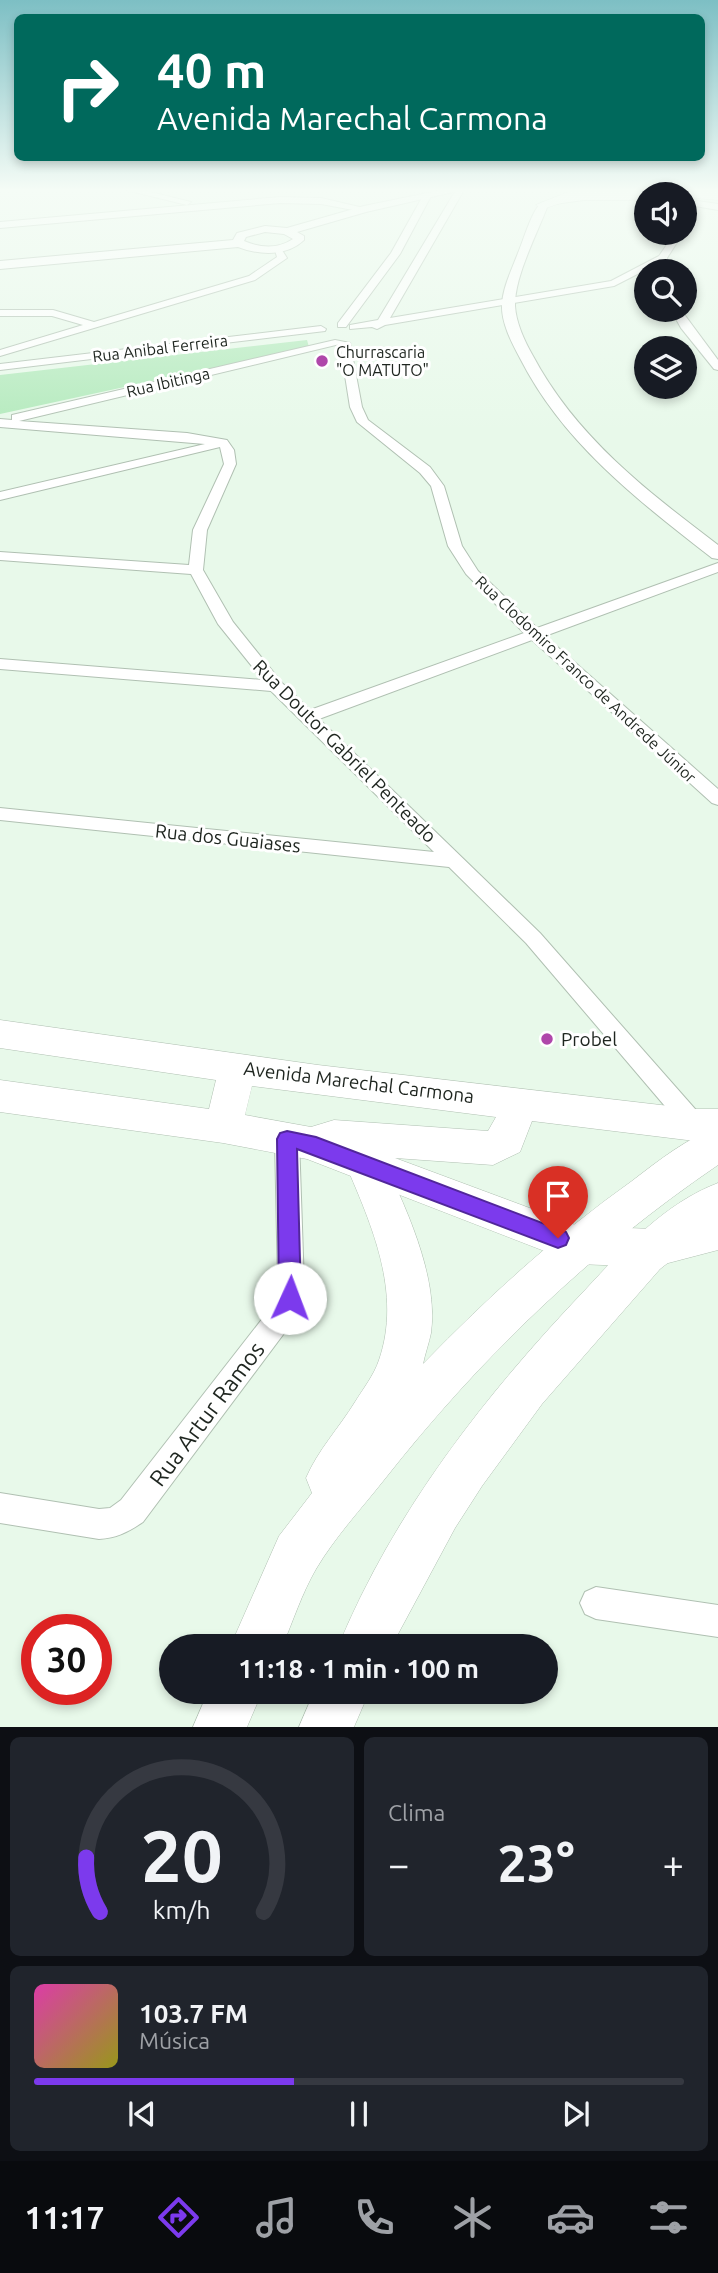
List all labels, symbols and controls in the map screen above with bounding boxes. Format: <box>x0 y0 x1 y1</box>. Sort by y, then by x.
icon: right <box>42 42 133 133</box>
text: 40 m <box>157 42 266 97</box>
text: Avenida Marechal Carmona <box>157 100 548 136</box>
map controls <box>634 182 697 399</box>
button: sound <box>634 182 697 245</box>
button: search <box>634 259 697 322</box>
street label: Rua Anibal Ferreira <box>91 331 229 365</box>
button: layers <box>634 336 697 399</box>
place label: Churrascaria "O MATUTO" <box>336 343 429 379</box>
marker: Churrascaria "O MATUTO" <box>314 353 330 369</box>
street label: Rua Ibitinga <box>125 364 211 400</box>
street label: Rua Clodomiro Franco de Andrede Júnior <box>472 572 700 786</box>
street label: Rua Doutor Gabriel Penteado <box>249 655 441 847</box>
street label: Rua dos Guaiases <box>154 819 302 857</box>
place label: Probel <box>561 1028 617 1050</box>
marker: Probel <box>539 1031 555 1047</box>
street label: Avenida Marechal Carmona <box>243 1057 475 1107</box>
pin <box>528 1166 588 1238</box>
icon: arrive <box>539 1177 577 1215</box>
position arrow <box>253 1261 327 1335</box>
street label: Rua Artur Ramos <box>144 1337 269 1491</box>
speed limit sign: 30 <box>21 1614 112 1705</box>
text: 11:18 · 1 min · 100 m <box>238 1654 479 1683</box>
text: Clima <box>388 1800 445 1825</box>
text: 20 <box>141 1815 223 1897</box>
text: 23° <box>497 1834 575 1892</box>
text: − <box>388 1843 409 1885</box>
text: + <box>663 1843 684 1885</box>
text: km/h <box>153 1896 211 1924</box>
text: 103.7 FM <box>139 1999 248 2028</box>
text: Música <box>139 2028 210 2053</box>
icon: previous <box>123 2095 161 2133</box>
icon: pause <box>340 2095 378 2133</box>
icon: next <box>557 2095 595 2133</box>
icon: directions <box>154 2193 203 2242</box>
icon: music <box>252 2193 301 2242</box>
icon: phone <box>350 2193 399 2242</box>
icon: climate <box>448 2193 497 2242</box>
icon: car <box>546 2193 595 2242</box>
icon: filters <box>644 2193 693 2242</box>
text: 11:17 <box>25 2199 105 2235</box>

